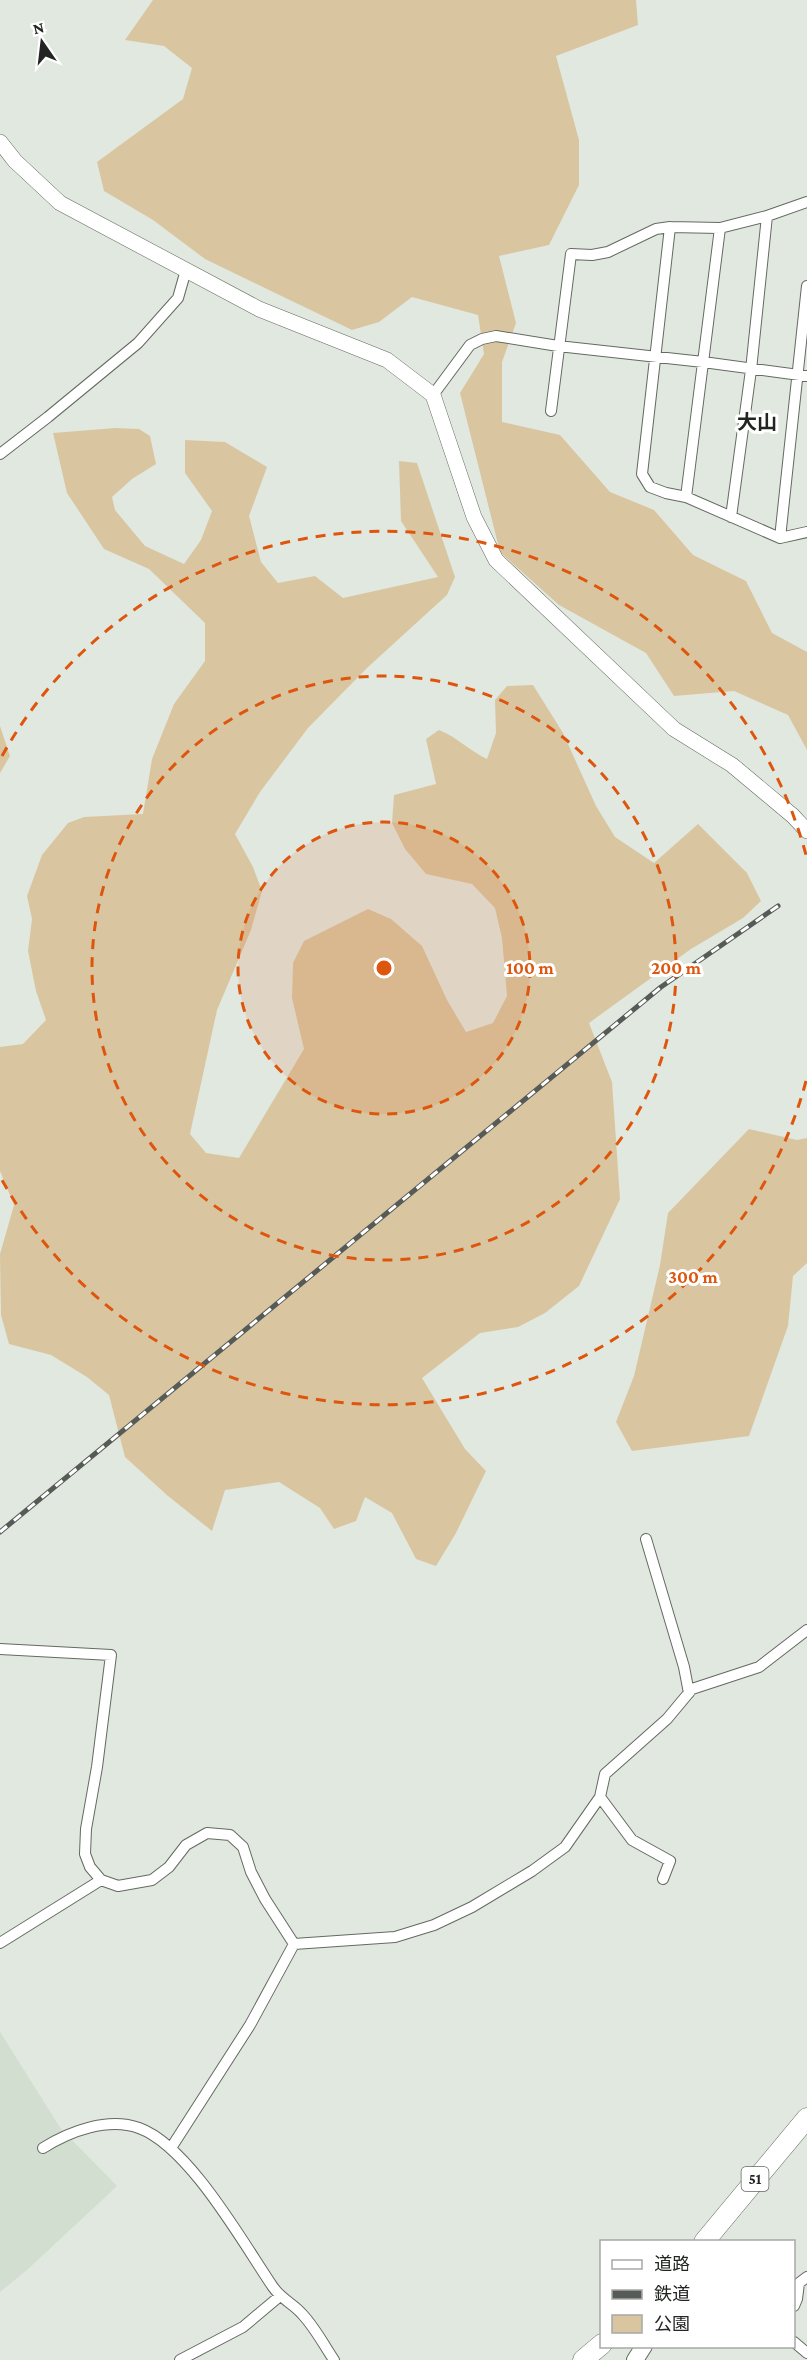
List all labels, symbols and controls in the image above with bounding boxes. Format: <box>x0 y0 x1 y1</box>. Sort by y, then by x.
north arrow <box>12 12 72 72</box>
text: N <box>31 18 46 37</box>
district label: 大山 <box>737 411 777 433</box>
centre of rings <box>374 958 394 978</box>
text: 100 m <box>506 958 554 978</box>
text: 200 m <box>651 958 702 978</box>
text: 300 m <box>668 1267 718 1287</box>
road number: 51 <box>742 2167 768 2191</box>
legend <box>600 2240 795 2348</box>
text: 道路 <box>654 2254 690 2274</box>
text: 鉄道 <box>654 2284 690 2304</box>
text: 公園 <box>654 2314 690 2334</box>

